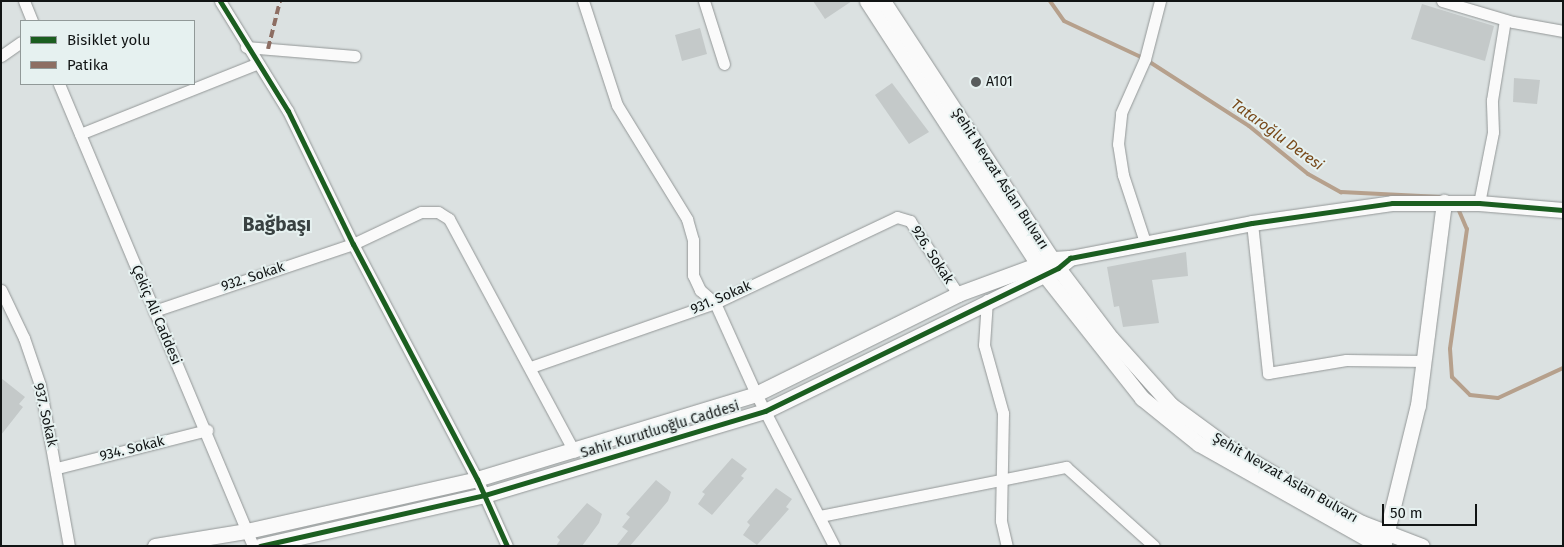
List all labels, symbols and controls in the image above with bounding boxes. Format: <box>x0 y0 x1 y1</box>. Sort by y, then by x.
legend <box>20 20 195 85</box>
text: Bisiklet yolu <box>67 31 150 49</box>
text: Patika <box>67 56 108 74</box>
place label: A101 <box>986 74 1013 90</box>
marker: A101 <box>970 76 982 88</box>
water label: Tataroğlu Deresi <box>1227 95 1327 175</box>
street label: Şehit Nevzat Aslan Bulvarı <box>948 105 1052 253</box>
district label: Bağbaşı <box>243 214 311 236</box>
street label: 926. Sokak <box>907 223 957 287</box>
street label: 932. Sokak <box>219 259 287 295</box>
street label: Çekiç Ali Caddesi <box>127 263 185 367</box>
street label: 931. Sokak <box>688 278 754 318</box>
street label: 937. Sokak <box>30 382 60 448</box>
street label: Sahir Kurutluoğlu Caddesi <box>579 398 741 462</box>
street label: Şehit Nevzat Aslan Bulvarı <box>1209 430 1361 526</box>
street label: 934. Sokak <box>98 433 166 465</box>
scale bar <box>1384 494 1479 526</box>
text: 50 m <box>1390 504 1423 522</box>

